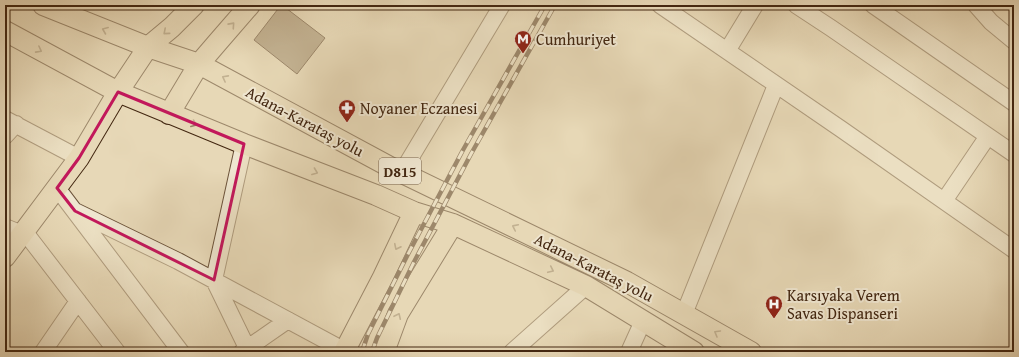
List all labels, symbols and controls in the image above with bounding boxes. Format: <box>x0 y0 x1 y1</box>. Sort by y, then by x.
one-way arrow <box>228 22 235 30</box>
one-way arrow <box>101 26 108 34</box>
one-way arrow <box>163 27 171 35</box>
place label: Cumhuriyet <box>536 27 616 51</box>
metro station icon: Cumhuriyet <box>513 29 533 54</box>
one-way arrow <box>35 45 43 52</box>
one-way arrow <box>222 76 229 83</box>
street label: Adana-Karataş yolu <box>242 80 369 162</box>
place label: Noyaner Eczanesi <box>360 96 478 120</box>
pharmacy icon: Noyaner Eczanesi <box>337 98 357 123</box>
one-way arrow <box>190 119 198 127</box>
road number: D815 <box>379 158 421 184</box>
one-way arrow <box>312 167 319 175</box>
one-way arrow <box>512 224 519 232</box>
street label: Adana-Karataş yolu <box>530 227 658 308</box>
one-way arrow <box>394 242 402 250</box>
one-way arrow <box>547 265 555 273</box>
place label: Karsıyaka Verem Savas Dispanseri <box>787 283 900 325</box>
hospital icon: Karsıyaka Verem Savas Dispanseri <box>764 294 784 319</box>
one-way arrow <box>393 313 401 320</box>
one-way arrow <box>714 330 721 337</box>

